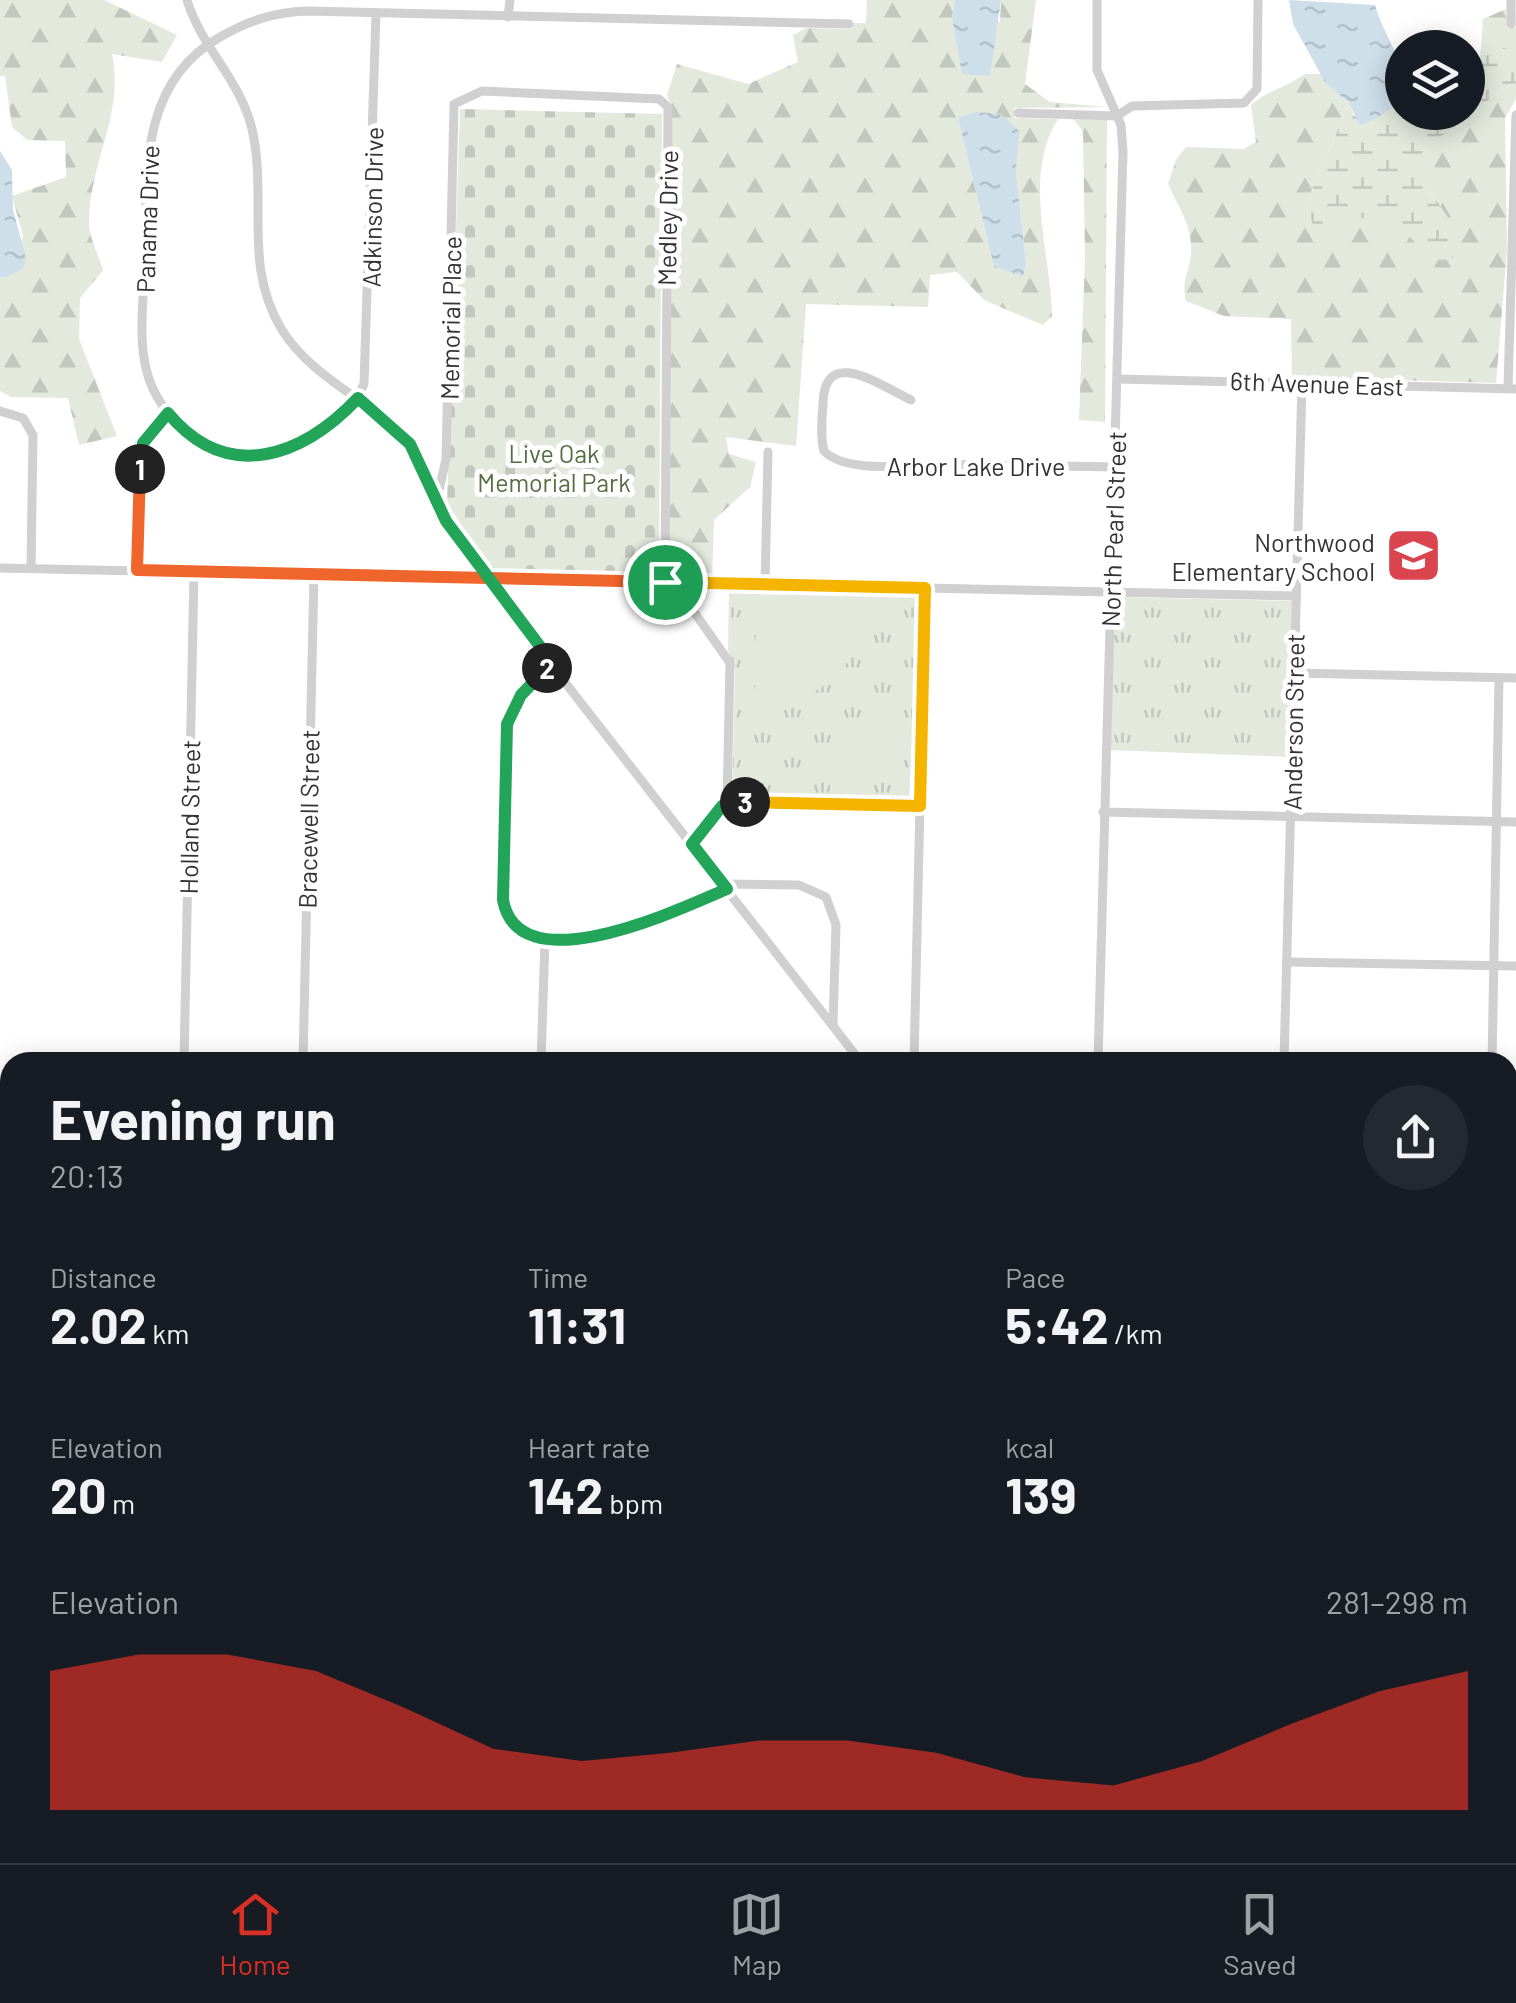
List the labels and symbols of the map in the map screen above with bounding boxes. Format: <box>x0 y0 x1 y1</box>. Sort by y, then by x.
street label: Adkinson Drive <box>356 126 388 288</box>
street label: Panama Drive <box>129 145 165 293</box>
street label: Medley Drive <box>651 150 683 286</box>
street label: Memorial Place <box>434 236 466 400</box>
street label: 6th Avenue East <box>1230 365 1404 401</box>
street label: North Pearl Street <box>1095 431 1131 627</box>
park label: Live Oak Memorial Park <box>477 438 631 497</box>
pin: 1 <box>115 444 165 494</box>
street label: Arbor Lake Drive <box>887 451 1065 481</box>
school or university icon: Northwood Elementary School <box>1384 526 1444 586</box>
place label: Northwood Elementary School <box>1171 527 1375 586</box>
pin <box>623 540 708 625</box>
street label: Anderson Street <box>1276 633 1310 811</box>
pin: 2 <box>522 643 572 693</box>
street label: Bracewell Street <box>291 729 325 909</box>
street label: Holland Street <box>173 740 205 894</box>
pin: 3 <box>720 777 770 827</box>

